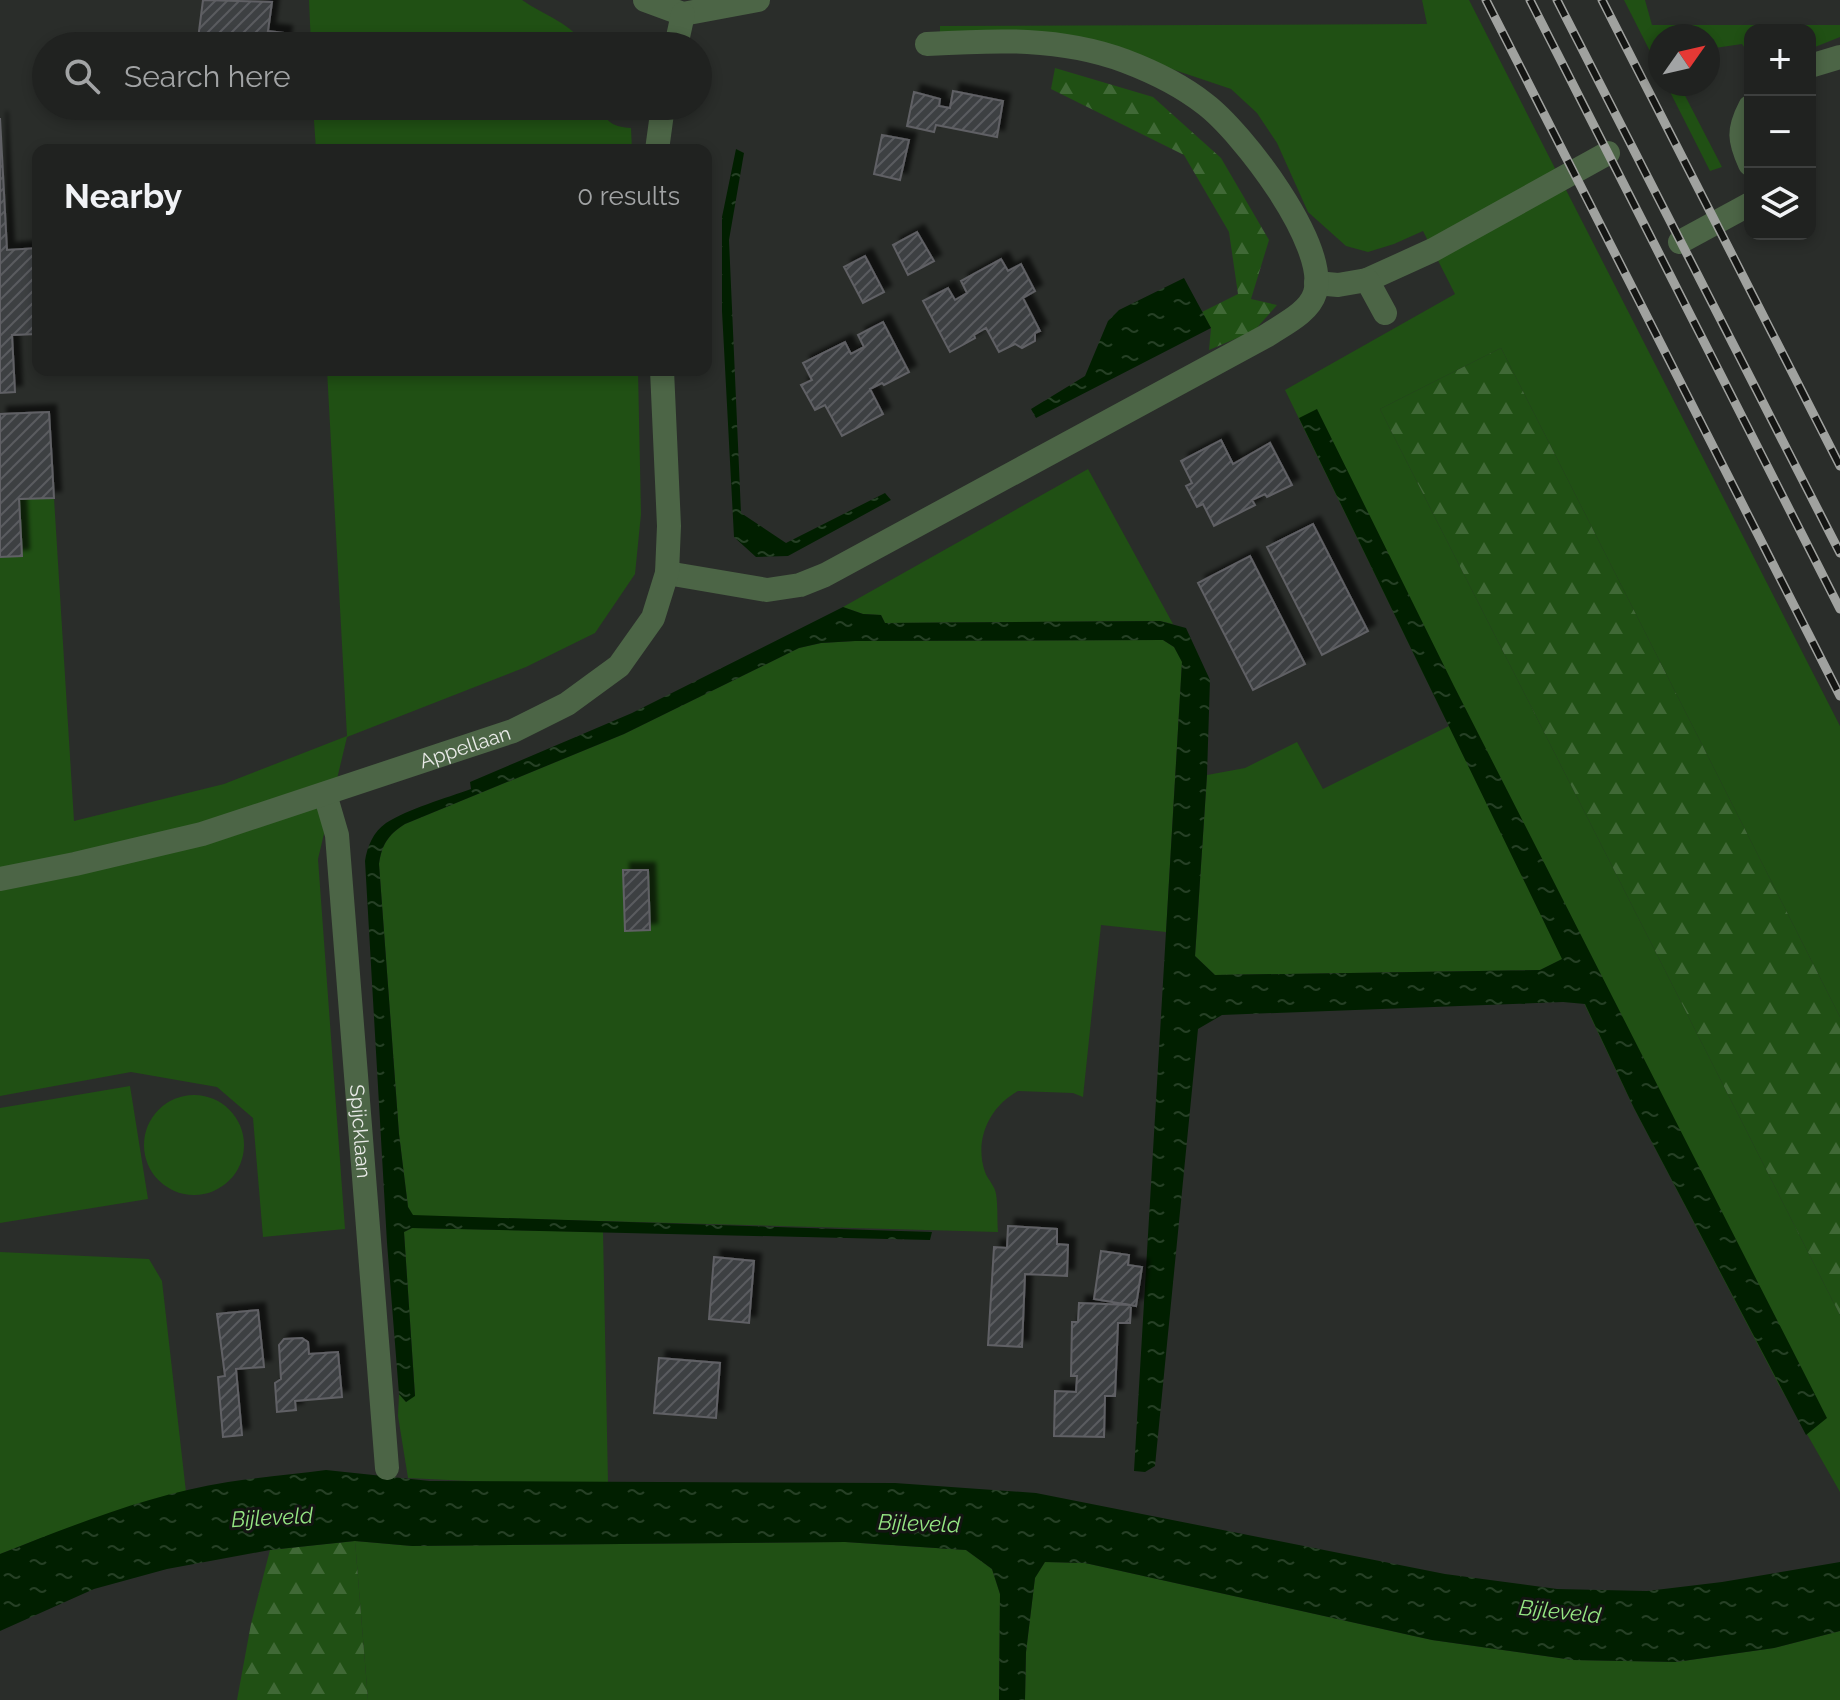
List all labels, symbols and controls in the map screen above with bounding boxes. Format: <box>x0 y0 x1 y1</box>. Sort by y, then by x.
north arrow <box>1648 24 1720 96</box>
map controls <box>1744 24 1816 240</box>
button: + <box>1744 24 1816 96</box>
search box <box>32 32 712 120</box>
icon: search <box>60 54 104 98</box>
text: Search here <box>124 59 291 94</box>
button: − <box>1744 96 1816 168</box>
button: layers <box>1744 168 1816 240</box>
text: Nearby <box>64 176 182 216</box>
text: 0 results <box>577 181 680 211</box>
street label: Appellaan <box>416 721 514 773</box>
street label: Spijcklaan <box>345 1084 376 1179</box>
water label: Bijleveld <box>230 1502 315 1532</box>
water label: Bijleveld <box>877 1509 961 1537</box>
water label: Bijleveld <box>1518 1594 1603 1628</box>

